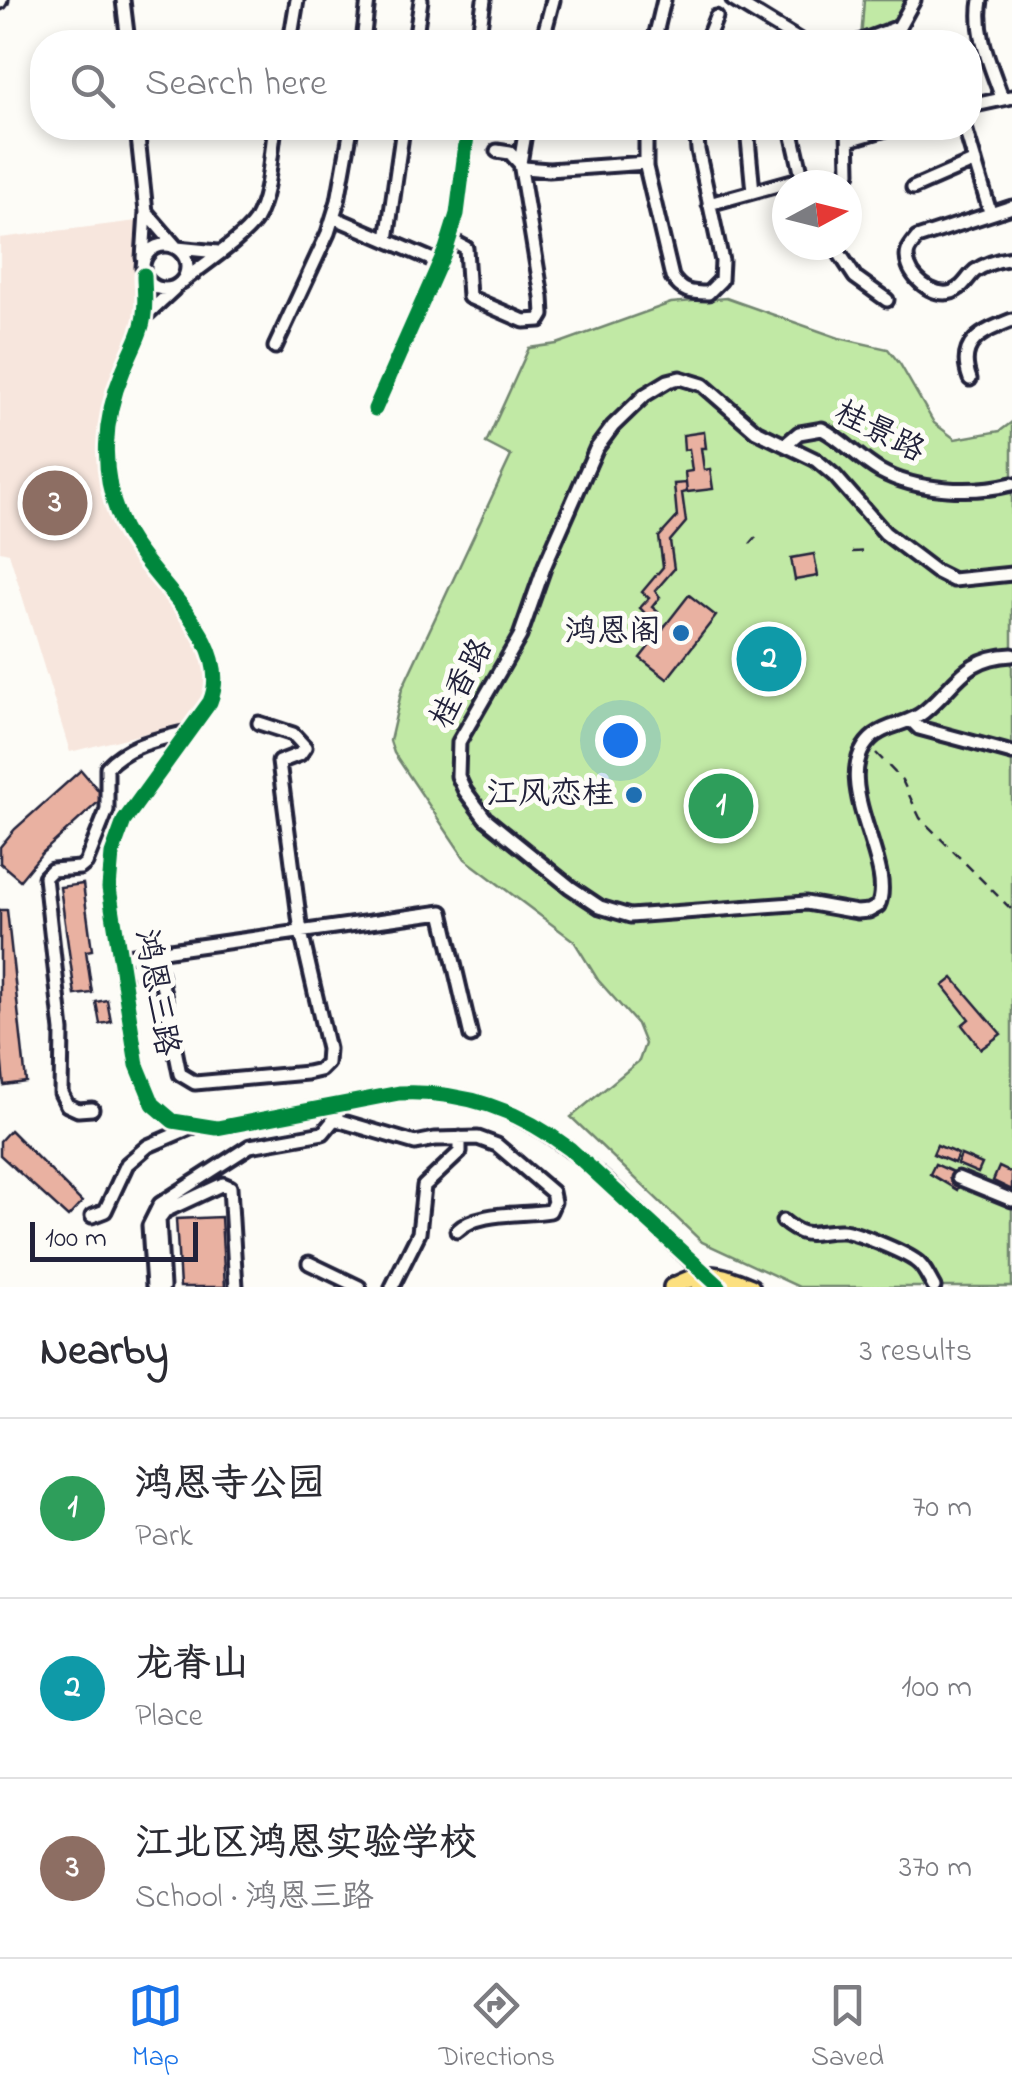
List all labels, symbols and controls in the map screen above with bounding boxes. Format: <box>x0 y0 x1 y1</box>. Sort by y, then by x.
search box <box>30 30 982 140</box>
text: Search here <box>145 57 327 113</box>
icon: search <box>65 58 120 113</box>
north arrow <box>772 170 862 260</box>
street label: 桂景路 <box>826 390 932 476</box>
pin: 3 <box>22 466 88 540</box>
place label: 鸿恩阁 <box>565 610 661 657</box>
marker: 鸿恩阁 <box>670 622 692 644</box>
pin: 2 <box>736 622 802 696</box>
street label: 桂香路 <box>420 631 506 737</box>
your location <box>595 715 646 766</box>
pin: 1 <box>688 768 754 844</box>
place label: 江风恋桂 <box>486 772 614 819</box>
marker: 江风恋桂 <box>623 784 645 806</box>
street label: 鸿恩三路 <box>121 926 189 1060</box>
scale bar <box>30 1217 198 1262</box>
text: 100 m <box>45 1219 107 1260</box>
text: Nearby <box>40 1322 168 1383</box>
text: 3 results <box>860 1329 972 1376</box>
text: 鸿恩寺公园 <box>135 1458 325 1514</box>
text: 1 <box>67 1485 78 1532</box>
text: 70 m <box>912 1485 972 1532</box>
text: Park <box>135 1514 193 1561</box>
text: 龙脊山 <box>135 1638 249 1694</box>
text: 2 <box>65 1665 80 1712</box>
text: 100 m <box>901 1665 972 1712</box>
text: Place <box>135 1694 203 1741</box>
text: 江北区鸿恩实验学校 <box>135 1817 477 1873</box>
text: 3 <box>66 1845 79 1892</box>
text: 370 m <box>899 1845 972 1892</box>
text: School · 鸿恩三路 <box>135 1875 373 1922</box>
tab: Map <box>128 1978 183 2079</box>
tab: Directions <box>439 1978 555 2079</box>
tab: Saved <box>811 1978 884 2079</box>

